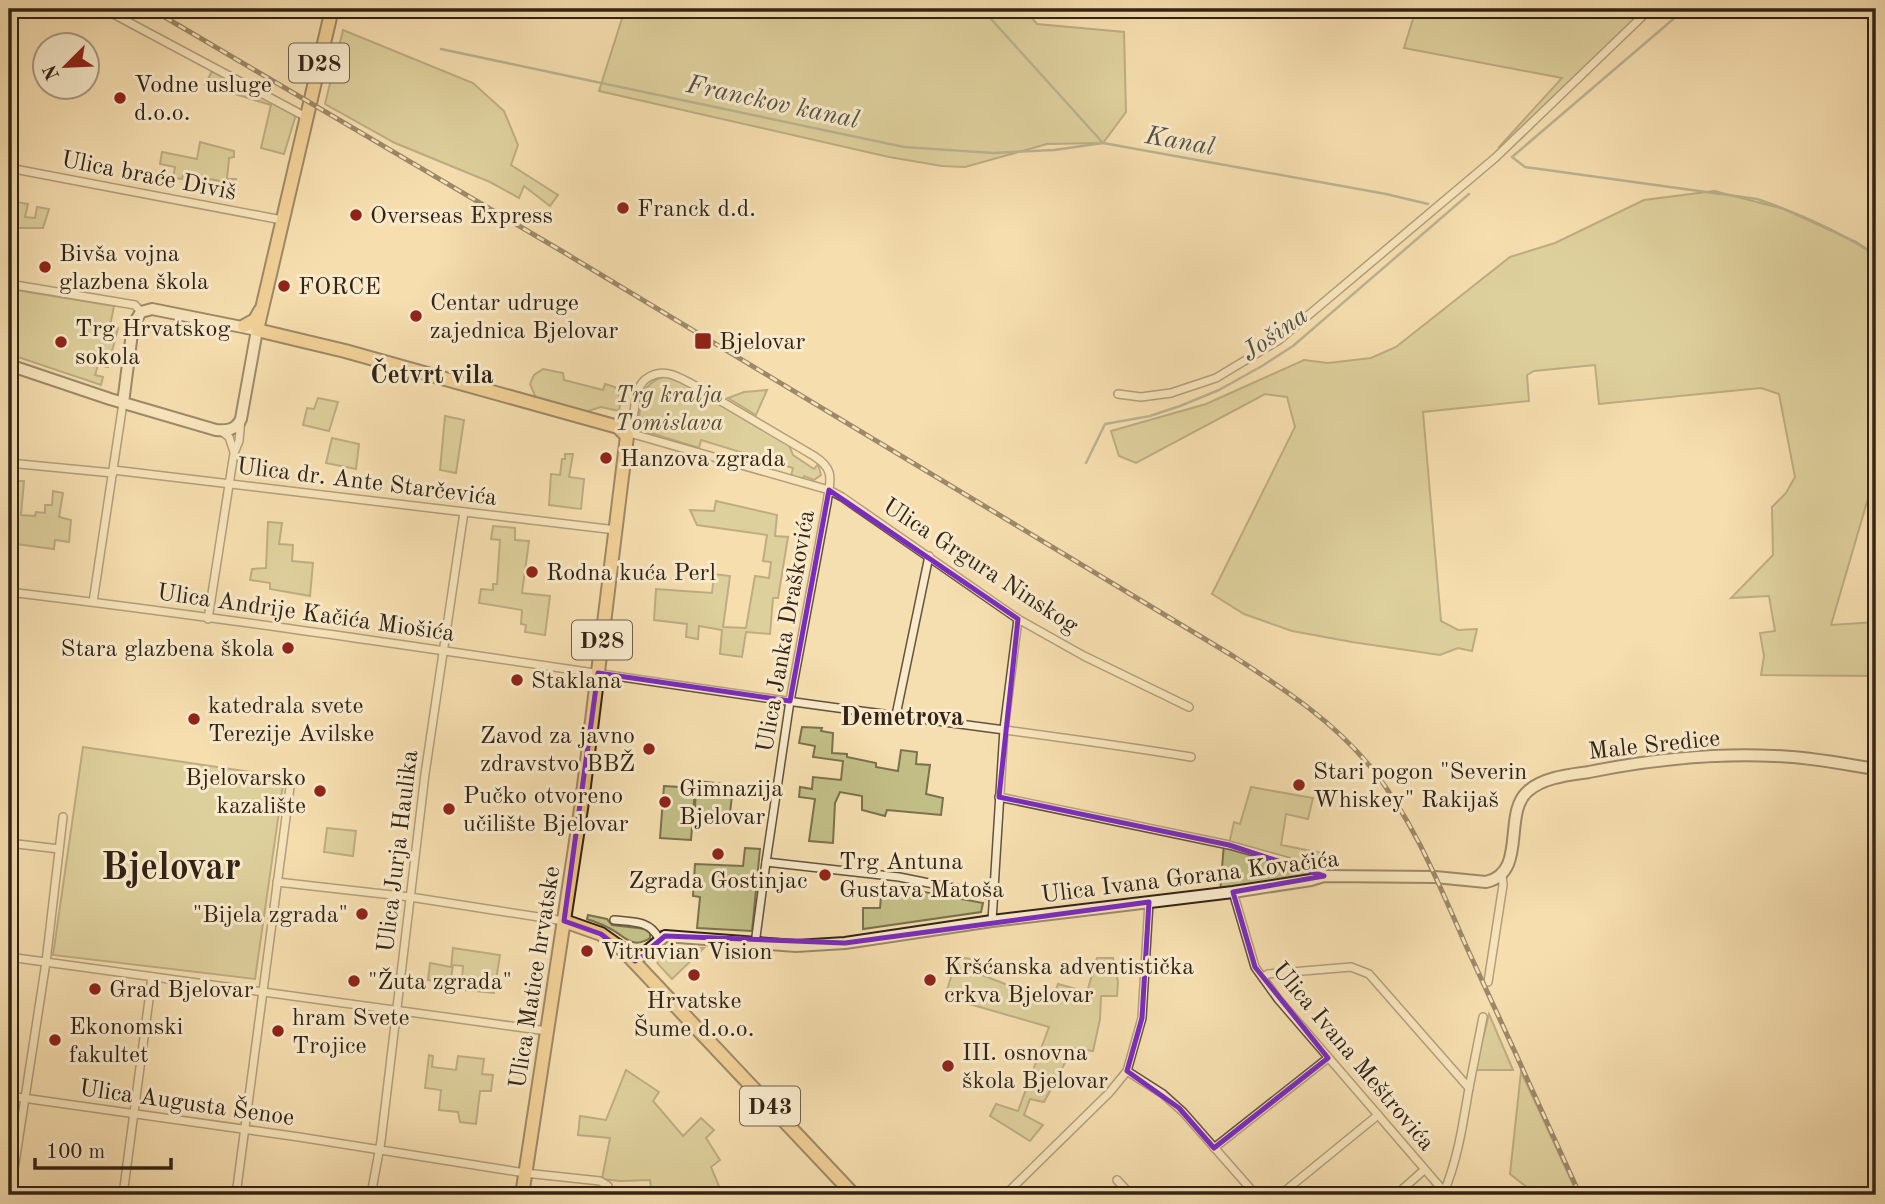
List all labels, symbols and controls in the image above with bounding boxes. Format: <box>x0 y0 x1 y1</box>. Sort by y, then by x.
north arrow <box>32 32 102 102</box>
road number: D28 <box>289 44 349 82</box>
text: N <box>41 61 64 82</box>
water label: Franckov kanal <box>683 72 862 134</box>
place label: Vodne usluge d.o.o. <box>134 74 272 126</box>
marker: Vodne usluge d.o.o. <box>112 90 128 106</box>
water label: Kanal <box>1142 123 1217 161</box>
street label: Ulica braće Diviš <box>59 148 238 206</box>
place label: Franck d.d. <box>637 198 756 222</box>
marker: Franck d.d. <box>615 200 631 216</box>
place label: Overseas Express <box>370 205 553 229</box>
marker: Overseas Express <box>348 207 364 223</box>
place label: Bivša vojna glazbena škola <box>59 243 209 295</box>
marker: Bivša vojna glazbena škola <box>37 259 53 275</box>
place label: FORCE <box>298 276 381 300</box>
marker: FORCE <box>276 278 292 294</box>
place label: Centar udruge zajednica Bjelovar <box>430 292 619 344</box>
water label: Jošina <box>1237 303 1313 367</box>
marker: Centar udruge zajednica Bjelovar <box>408 308 424 324</box>
place label: Trg Hrvatskog sokola <box>75 318 230 370</box>
marker: Bjelovar <box>693 331 713 351</box>
place label: Bjelovar <box>719 331 805 355</box>
marker: Trg Hrvatskog sokola <box>53 334 69 350</box>
district label: Četvrt vila <box>370 357 494 389</box>
park label: Trg kralja Tomislava <box>615 384 723 436</box>
place label: Hanzova zgrada <box>620 448 785 472</box>
marker: Hanzova zgrada <box>598 450 614 466</box>
street label: Ulica dr. Ante Starčevića <box>235 455 498 511</box>
street label: Ulica Grgura Ninskog <box>878 495 1082 639</box>
street label: Ulica Janka Draškovića <box>754 508 820 754</box>
place label: Rodna kuća Perl <box>546 562 716 586</box>
marker: Rodna kuća Perl <box>524 564 540 580</box>
street label: Ulica Andrije Kačića Miošića <box>156 581 456 647</box>
road number: D28 <box>572 620 632 660</box>
place label: Stara glazbena škola <box>61 638 274 662</box>
marker: Stara glazbena škola <box>280 640 296 656</box>
place label: Staklana <box>531 670 622 694</box>
marker: Staklana <box>509 672 525 688</box>
place label: katedrala svete Terezije Avilske <box>208 695 374 747</box>
district label: Demetrova <box>840 705 964 731</box>
marker: katedrala svete Terezije Avilske <box>186 711 202 727</box>
place label: Zavod za javno zdravstvo BBŽ <box>480 725 635 777</box>
street label: Male Sredice <box>1587 727 1721 765</box>
marker: Zavod za javno zdravstvo BBŽ <box>641 741 657 757</box>
street label: Ulica Jurja Haulika <box>375 749 423 954</box>
place label: Stari pogon "Severin Whiskey" Rakijaš <box>1313 761 1527 813</box>
place label: Bjelovarsko kazalište <box>185 767 306 819</box>
marker: Stari pogon "Severin Whiskey" Rakijaš <box>1291 777 1307 793</box>
place label: Gimnazija Bjelovar <box>679 778 783 830</box>
marker: Bjelovarsko kazalište <box>312 783 328 799</box>
place label: Pučko otvoreno učilište Bjelovar <box>463 785 629 837</box>
marker: Gimnazija Bjelovar <box>657 794 673 810</box>
marker: Pučko otvoreno učilište Bjelovar <box>441 801 457 817</box>
marker: Zgrada Gostinjac <box>710 846 726 862</box>
street label: Ulica Ivana Gorana Kovačića <box>1040 848 1341 908</box>
district label: Bjelovar <box>101 850 241 888</box>
place label: Trg Antuna Gustava Matoša <box>839 851 1004 903</box>
street label: Ulica Matice hrvatske <box>507 864 565 1090</box>
marker: Trg Antuna Gustava Matoša <box>817 867 833 883</box>
place label: Zgrada Gostinjac <box>629 870 807 894</box>
place label: "Bijela zgrada" <box>193 904 348 928</box>
marker: "Bijela zgrada" <box>354 906 370 922</box>
place label: Vitruvian Vision <box>601 941 772 965</box>
marker: Vitruvian Vision <box>579 943 595 959</box>
place label: Kršćanska adventistička crkva Bjelovar <box>944 956 1194 1008</box>
street label: Ulica Ivana Meštrovića <box>1267 959 1438 1156</box>
place label: "Žuta zgrada" <box>368 967 512 995</box>
marker: Hrvatske Šume d.o.o. <box>686 967 702 983</box>
marker: Kršćanska adventistička crkva Bjelovar <box>922 972 938 988</box>
marker: "Žuta zgrada" <box>346 973 362 989</box>
place label: Grad Bjelovar <box>109 979 254 1003</box>
marker: Grad Bjelovar <box>87 981 103 997</box>
place label: Hrvatske Šume d.o.o. <box>633 990 755 1042</box>
place label: hram Svete Trojice <box>292 1007 409 1059</box>
place label: Ekonomski fakultet <box>69 1016 183 1068</box>
marker: hram Svete Trojice <box>270 1023 286 1039</box>
marker: Ekonomski fakultet <box>47 1032 63 1048</box>
place label: III. osnovna škola Bjelovar <box>962 1042 1108 1094</box>
marker: III. osnovna škola Bjelovar <box>940 1058 956 1074</box>
street label: Ulica Augusta Šenoe <box>78 1072 296 1131</box>
road number: D43 <box>740 1086 800 1126</box>
scale bar <box>35 1127 172 1171</box>
text: 100 m <box>46 1142 105 1163</box>

